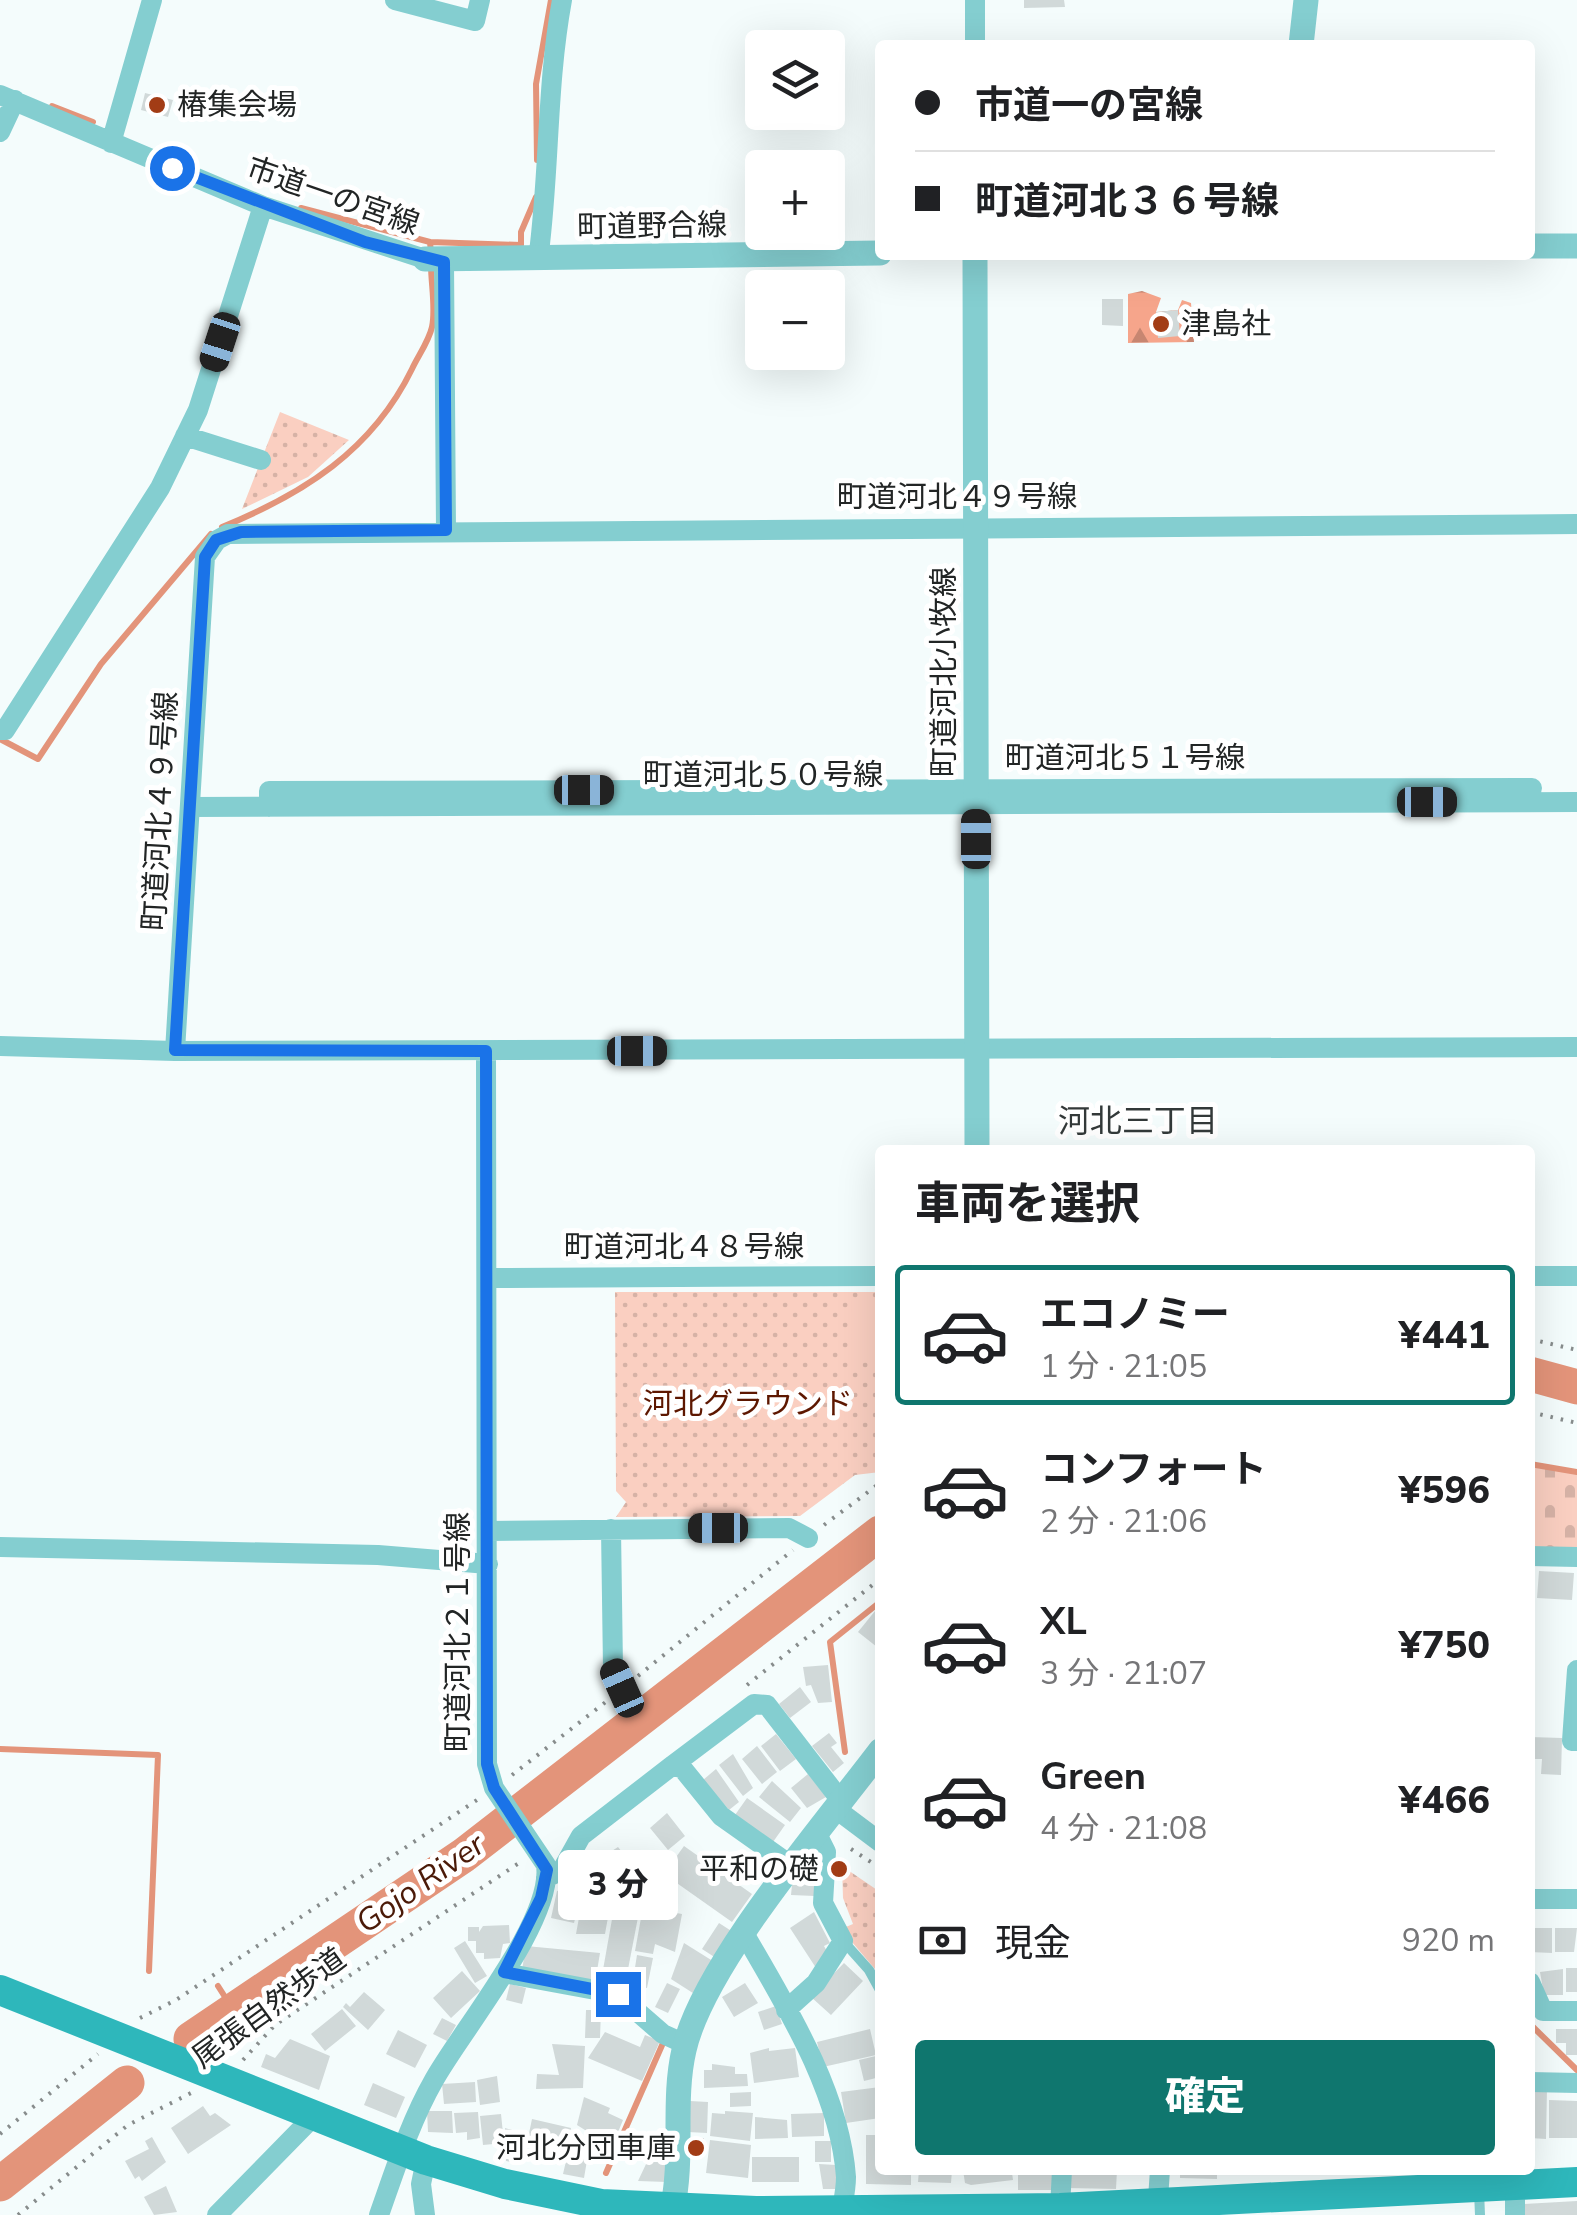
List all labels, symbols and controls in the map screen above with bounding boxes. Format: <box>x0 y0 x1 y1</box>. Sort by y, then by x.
map controls <box>745 30 845 370</box>
button: layers <box>745 30 845 130</box>
text: 市道一の宮線 <box>975 80 1203 131</box>
place label: 椿集会場 <box>177 85 297 126</box>
marker: 椿集会場 <box>146 94 168 116</box>
route start <box>150 146 195 191</box>
street label: 市道一の宮線 <box>241 148 425 245</box>
button: + <box>745 150 845 250</box>
text: 町道河北３６号線 <box>975 176 1279 227</box>
street label: 町道野合線 <box>577 205 727 248</box>
button: − <box>745 270 845 370</box>
place label: 津島社 <box>1181 304 1271 345</box>
car <box>196 309 244 375</box>
marker: 津島社 <box>1150 313 1172 335</box>
street label: 町道河北４９号線 <box>837 477 1077 518</box>
street label: 町道河北小牧線 <box>924 567 965 777</box>
street label: 町道河北４９号線 <box>134 690 187 932</box>
street label: 町道河北５１号線 <box>1005 738 1245 779</box>
street label: 町道河北５０号線 <box>643 755 883 796</box>
car <box>554 775 614 805</box>
car <box>1397 787 1457 817</box>
car <box>961 809 991 869</box>
car <box>607 1036 667 1066</box>
district label: 河北三丁目 <box>1058 1100 1218 1143</box>
text: 車両を選択 <box>915 1174 1140 1235</box>
street label: 町道河北４８号線 <box>564 1227 804 1268</box>
text: エコノミー <box>1040 1289 1230 1340</box>
icon: car <box>920 1290 1010 1380</box>
text: ¥441 <box>1399 1310 1490 1361</box>
text: 1 分 · 21:05 <box>1040 1345 1207 1388</box>
park label: 河北グラウンド <box>643 1384 853 1425</box>
text: コンフォート <box>1040 1444 1267 1495</box>
icon: car <box>920 1445 1010 1535</box>
text: ¥596 <box>1399 1465 1490 1516</box>
text: 2 分 · 21:06 <box>1040 1500 1207 1543</box>
street label: 町道河北２１号線 <box>438 1512 479 1752</box>
car <box>688 1513 748 1543</box>
text: XL <box>1040 1596 1087 1647</box>
icon: car <box>920 1600 1010 1690</box>
text: ¥750 <box>1399 1620 1490 1671</box>
text: 3 分 · 21:07 <box>1040 1652 1207 1695</box>
car <box>596 1654 648 1722</box>
text: Green <box>1040 1751 1146 1802</box>
icon: car <box>920 1755 1010 1845</box>
text: ¥466 <box>1399 1775 1490 1826</box>
text: 4 分 · 21:08 <box>1040 1807 1207 1850</box>
water label: Gojo River <box>347 1822 495 1944</box>
callout: 3 分 <box>558 1849 678 1919</box>
place label: 平和の礎 <box>699 1849 819 1890</box>
marker: 平和の礎 <box>828 1858 850 1880</box>
text: 3 分 <box>588 1863 648 1906</box>
icon: cash <box>915 1913 970 1968</box>
text: 現金 <box>995 1918 1071 1969</box>
text: 920 m <box>1402 1919 1495 1962</box>
street label: 尾張自然歩道 <box>184 1939 354 2078</box>
route end <box>596 1972 641 2017</box>
button: 確定 <box>915 2040 1495 2155</box>
place label: 河北分団車庫 <box>496 2128 676 2169</box>
marker: 河北分団車庫 <box>685 2137 707 2159</box>

